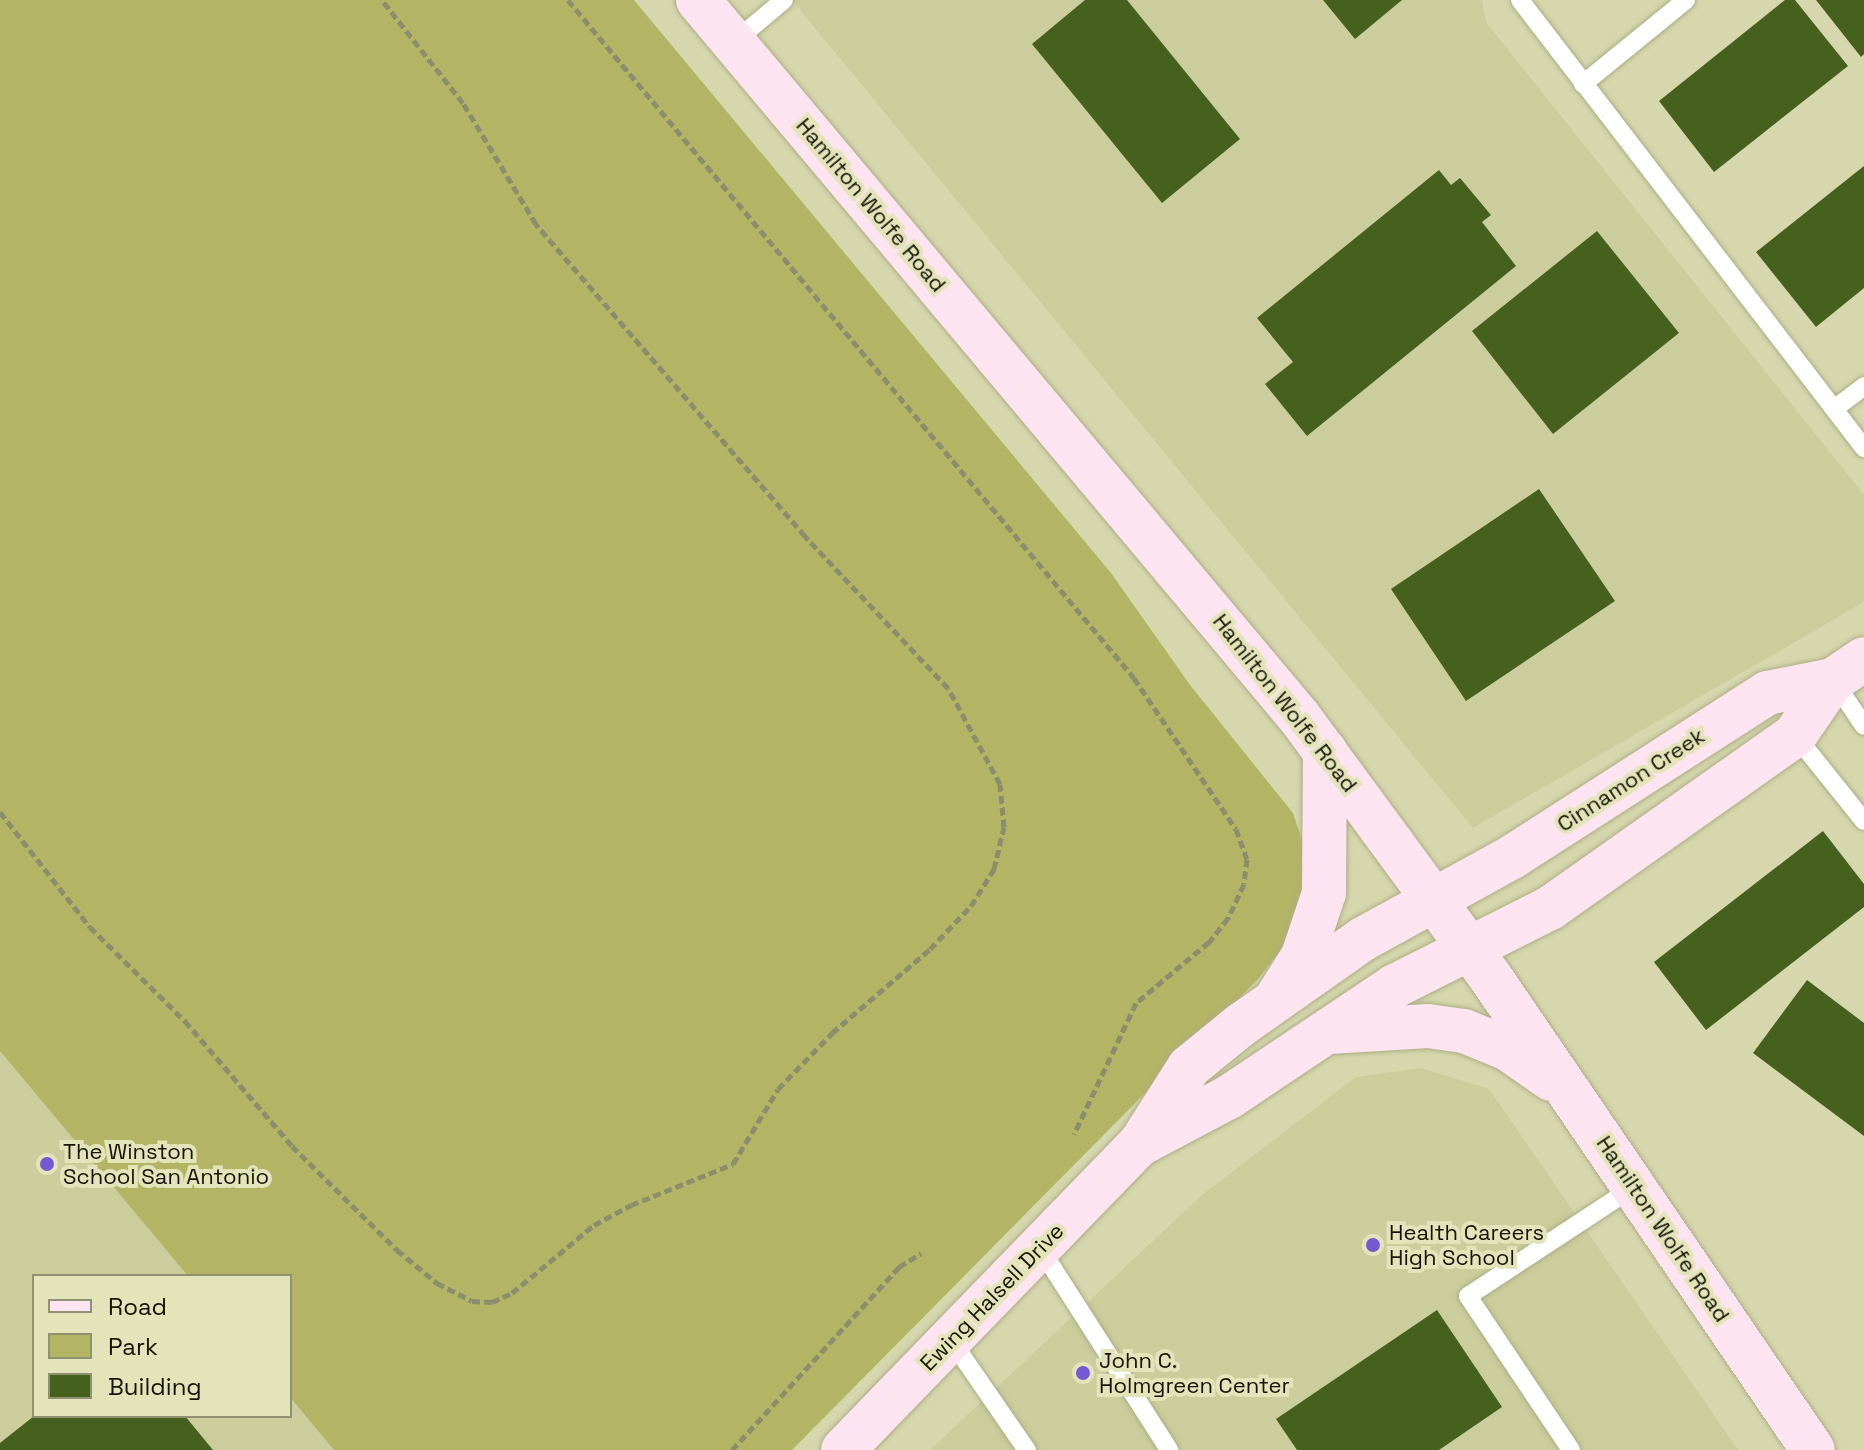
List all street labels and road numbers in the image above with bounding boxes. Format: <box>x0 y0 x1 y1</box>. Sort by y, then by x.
street label: Hamilton Wolfe Road <box>790 113 952 297</box>
street label: Hamilton Wolfe Road <box>1207 609 1363 797</box>
street label: Cinnamon Creek <box>1552 722 1710 838</box>
street label: Hamilton Wolfe Road <box>1591 1131 1735 1327</box>
street label: Ewing Halsell Drive <box>915 1218 1069 1376</box>

